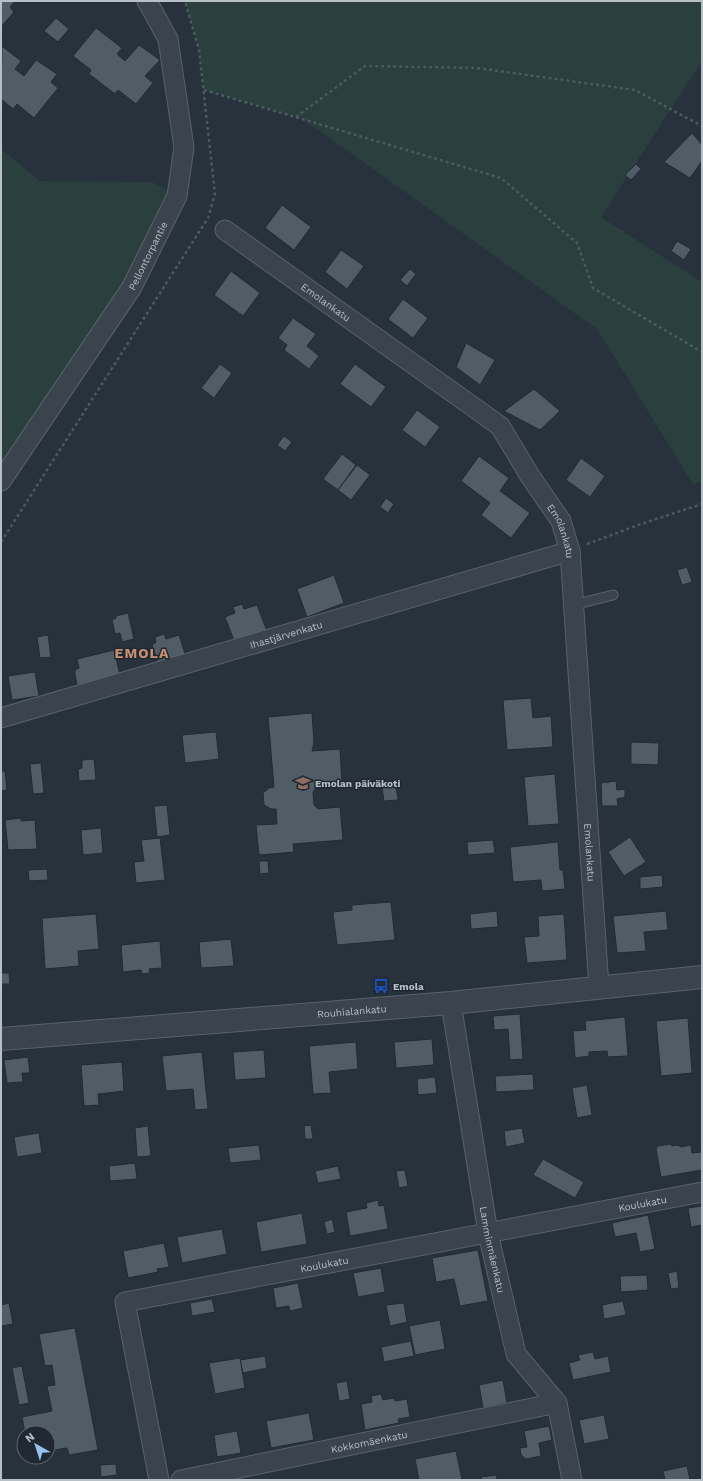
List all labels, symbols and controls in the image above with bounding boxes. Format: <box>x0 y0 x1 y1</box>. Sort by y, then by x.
street label: Pellontorpantie <box>126 220 170 292</box>
street label: Emolankatu <box>299 281 353 324</box>
street label: Emolankatu <box>545 502 575 559</box>
street label: Ihastjärvenkatu <box>248 619 324 651</box>
district label: EMOLA <box>115 645 169 661</box>
school or university icon: Emolan päiväkoti <box>294 774 312 792</box>
place label: Emolan päiväkoti <box>315 778 400 789</box>
street label: Emolankatu <box>582 823 597 882</box>
bus stop icon: Emola <box>372 977 390 995</box>
place label: Emola <box>393 981 424 992</box>
street label: Rouhialankatu <box>317 1003 387 1020</box>
street label: Koulukatu <box>617 1194 668 1214</box>
street label: Lamminmäenkatu <box>478 1205 507 1294</box>
street label: Koulukatu <box>299 1255 349 1275</box>
north arrow <box>16 1425 56 1465</box>
street label: Kokkomäenkatu <box>330 1429 408 1455</box>
text: N <box>23 1430 37 1445</box>

